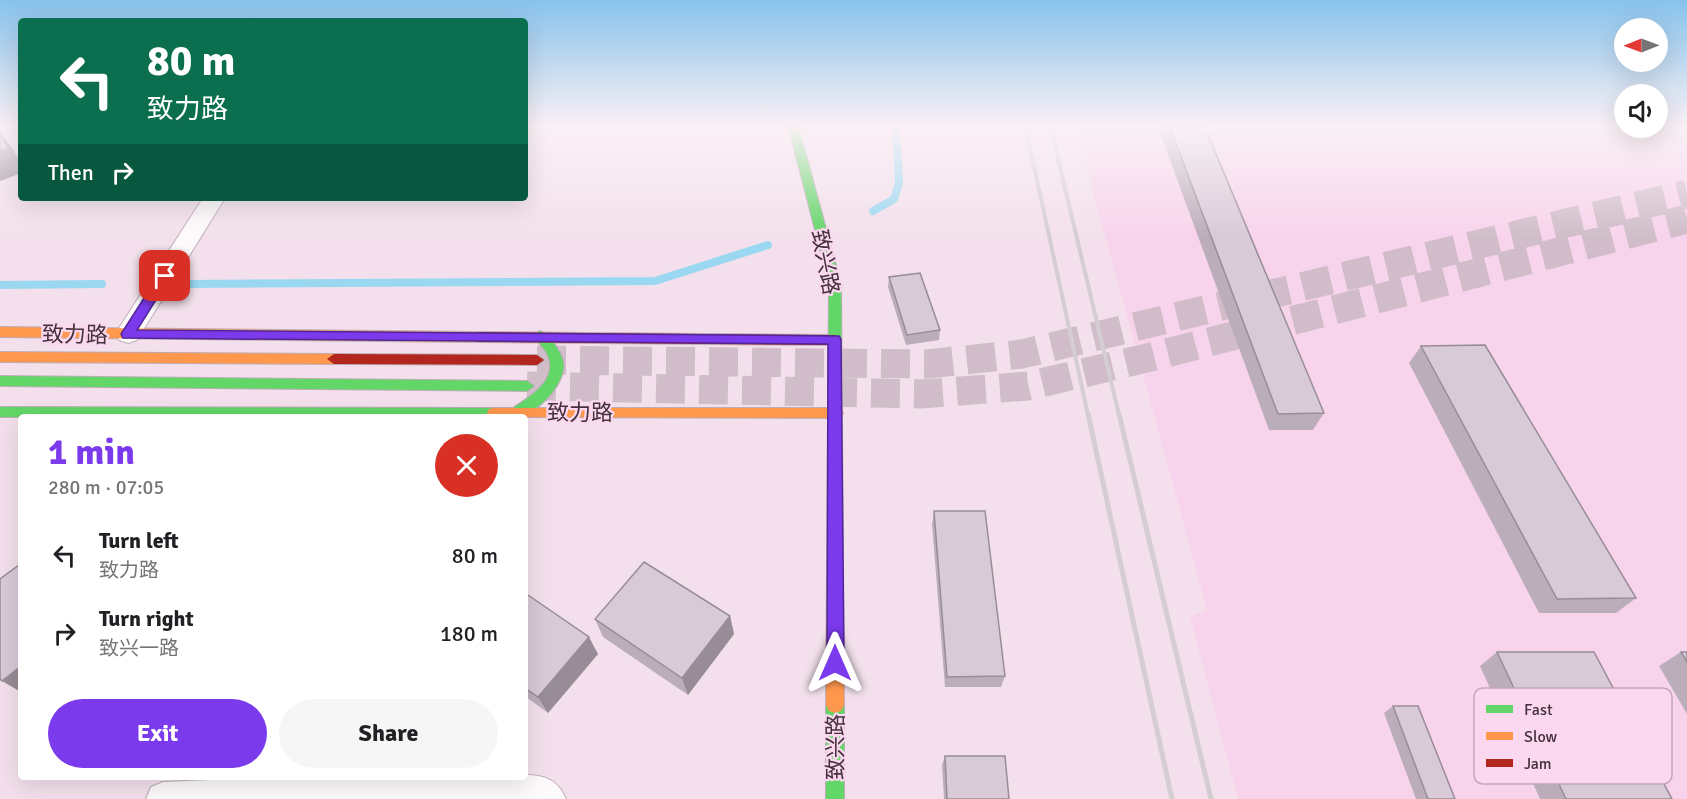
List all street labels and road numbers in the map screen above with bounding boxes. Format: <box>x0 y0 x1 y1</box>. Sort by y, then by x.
street label: 致兴路 <box>806 227 845 297</box>
street label: 致力路 <box>42 320 108 349</box>
street label: 致力路 <box>547 399 613 426</box>
street label: 致兴路 <box>822 714 849 780</box>

